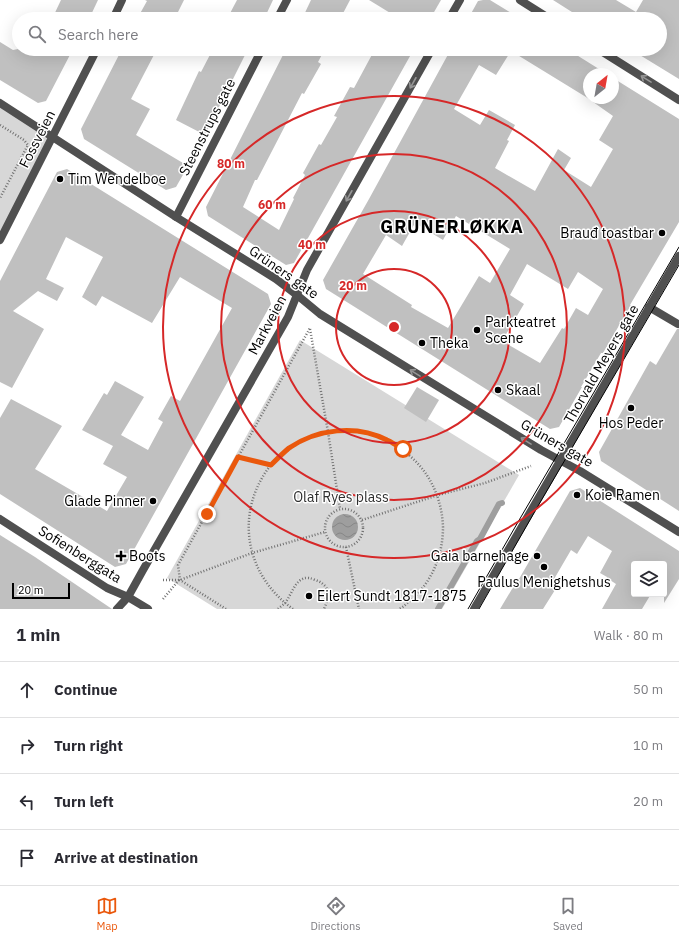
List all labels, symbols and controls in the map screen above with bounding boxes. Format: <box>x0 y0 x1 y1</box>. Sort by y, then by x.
search box <box>12 12 667 56</box>
icon: search <box>26 23 48 45</box>
text: Search here <box>58 25 138 44</box>
north arrow <box>583 68 619 104</box>
street label: Steenstrups gate <box>175 75 239 179</box>
one-way arrow <box>641 75 652 83</box>
one-way arrow <box>408 77 416 89</box>
street label: Fossveien <box>15 107 59 171</box>
text: 80 m <box>217 156 245 171</box>
place label: Tim Wendelboe <box>68 170 167 188</box>
marker: Tim Wendelboe <box>55 174 65 184</box>
one-way arrow <box>344 190 352 202</box>
text: 60 m <box>258 197 286 212</box>
district label: GRÜNERLØKKA <box>380 215 524 238</box>
place label: Brauđ toastbar <box>560 224 654 242</box>
marker: Brauđ toastbar <box>657 228 667 238</box>
text: 40 m <box>298 237 326 252</box>
street label: Grüners gate <box>246 241 323 303</box>
text: 20 m <box>339 278 367 293</box>
street label: Markveien <box>244 292 290 358</box>
street label: Thorvald Meyers gate <box>560 301 643 427</box>
place label: Parkteatret Scene <box>485 313 556 347</box>
centre of rings <box>387 320 401 334</box>
marker: Parkteatret Scene <box>472 325 482 335</box>
place label: Theka <box>430 334 469 352</box>
marker: Theka <box>417 338 427 348</box>
one-way arrow <box>410 369 421 377</box>
place label: Skaal <box>506 381 540 399</box>
marker: Skaal <box>493 385 503 395</box>
marker: Hos Peder <box>626 403 636 413</box>
place label: Hos Peder <box>599 414 663 432</box>
street label: Grüners gate <box>517 415 597 471</box>
one-way arrow <box>521 437 532 445</box>
route start <box>394 440 412 458</box>
place label: Koie Ramen <box>585 486 660 504</box>
park label: Olaf Ryes plass <box>293 488 389 506</box>
marker: Koie Ramen <box>572 490 582 500</box>
place label: Glade Pinner <box>64 492 145 510</box>
marker: Glade Pinner <box>148 496 158 506</box>
route end <box>198 505 216 523</box>
street label: Sofienberggata <box>35 521 125 587</box>
place label: Boots <box>129 547 166 565</box>
place label: Gaia barnehage <box>431 547 529 565</box>
marker: Boots <box>116 551 126 561</box>
marker: Gaia barnehage <box>532 551 542 561</box>
map controls <box>631 561 667 597</box>
button: layers <box>631 561 667 597</box>
marker: Paulus Menighetshus <box>539 562 549 572</box>
place label: Paulus Menighetshus <box>477 573 611 591</box>
scale bar <box>12 581 70 600</box>
text: 20 m <box>18 583 43 597</box>
place label: Eilert Sundt 1817-1875 <box>317 587 467 605</box>
marker: Eilert Sundt 1817-1875 <box>304 591 314 601</box>
text: 1 min <box>16 624 60 646</box>
text: Walk · 80 m <box>594 627 663 644</box>
icon: ahead <box>16 679 38 701</box>
text: Continue <box>54 680 118 699</box>
text: 50 m <box>633 681 663 698</box>
icon: right <box>16 735 38 757</box>
text: Turn right <box>54 736 123 755</box>
text: 10 m <box>633 737 663 754</box>
icon: left <box>16 791 38 813</box>
text: Turn left <box>54 792 114 811</box>
text: 20 m <box>633 793 663 810</box>
icon: arrive <box>16 847 38 869</box>
text: Arrive at destination <box>54 848 198 867</box>
tab: Map <box>96 895 118 933</box>
tab: Directions <box>310 895 361 933</box>
tab: Saved <box>553 895 583 933</box>

